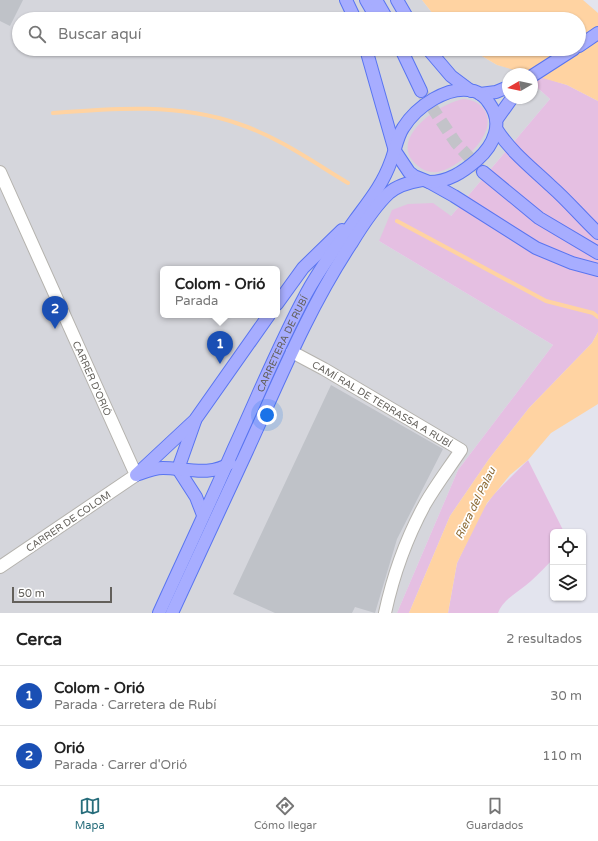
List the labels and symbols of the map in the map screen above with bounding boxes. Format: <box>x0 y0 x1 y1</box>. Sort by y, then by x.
north arrow <box>502 68 538 104</box>
street label: CARRETERA DE RUBÍ <box>255 294 311 394</box>
pin: 2 <box>42 296 68 329</box>
pin: 1 <box>207 331 233 364</box>
street label: CARRER D'ORIÓ <box>70 339 114 418</box>
street label: CAMÍ RAL DE TERRASSA A RUBÍ <box>310 359 454 450</box>
your location <box>257 405 277 425</box>
water label: Riera del Palau <box>453 464 499 541</box>
street label: CARRER DE COLOM <box>24 489 113 555</box>
scale bar <box>12 585 112 604</box>

